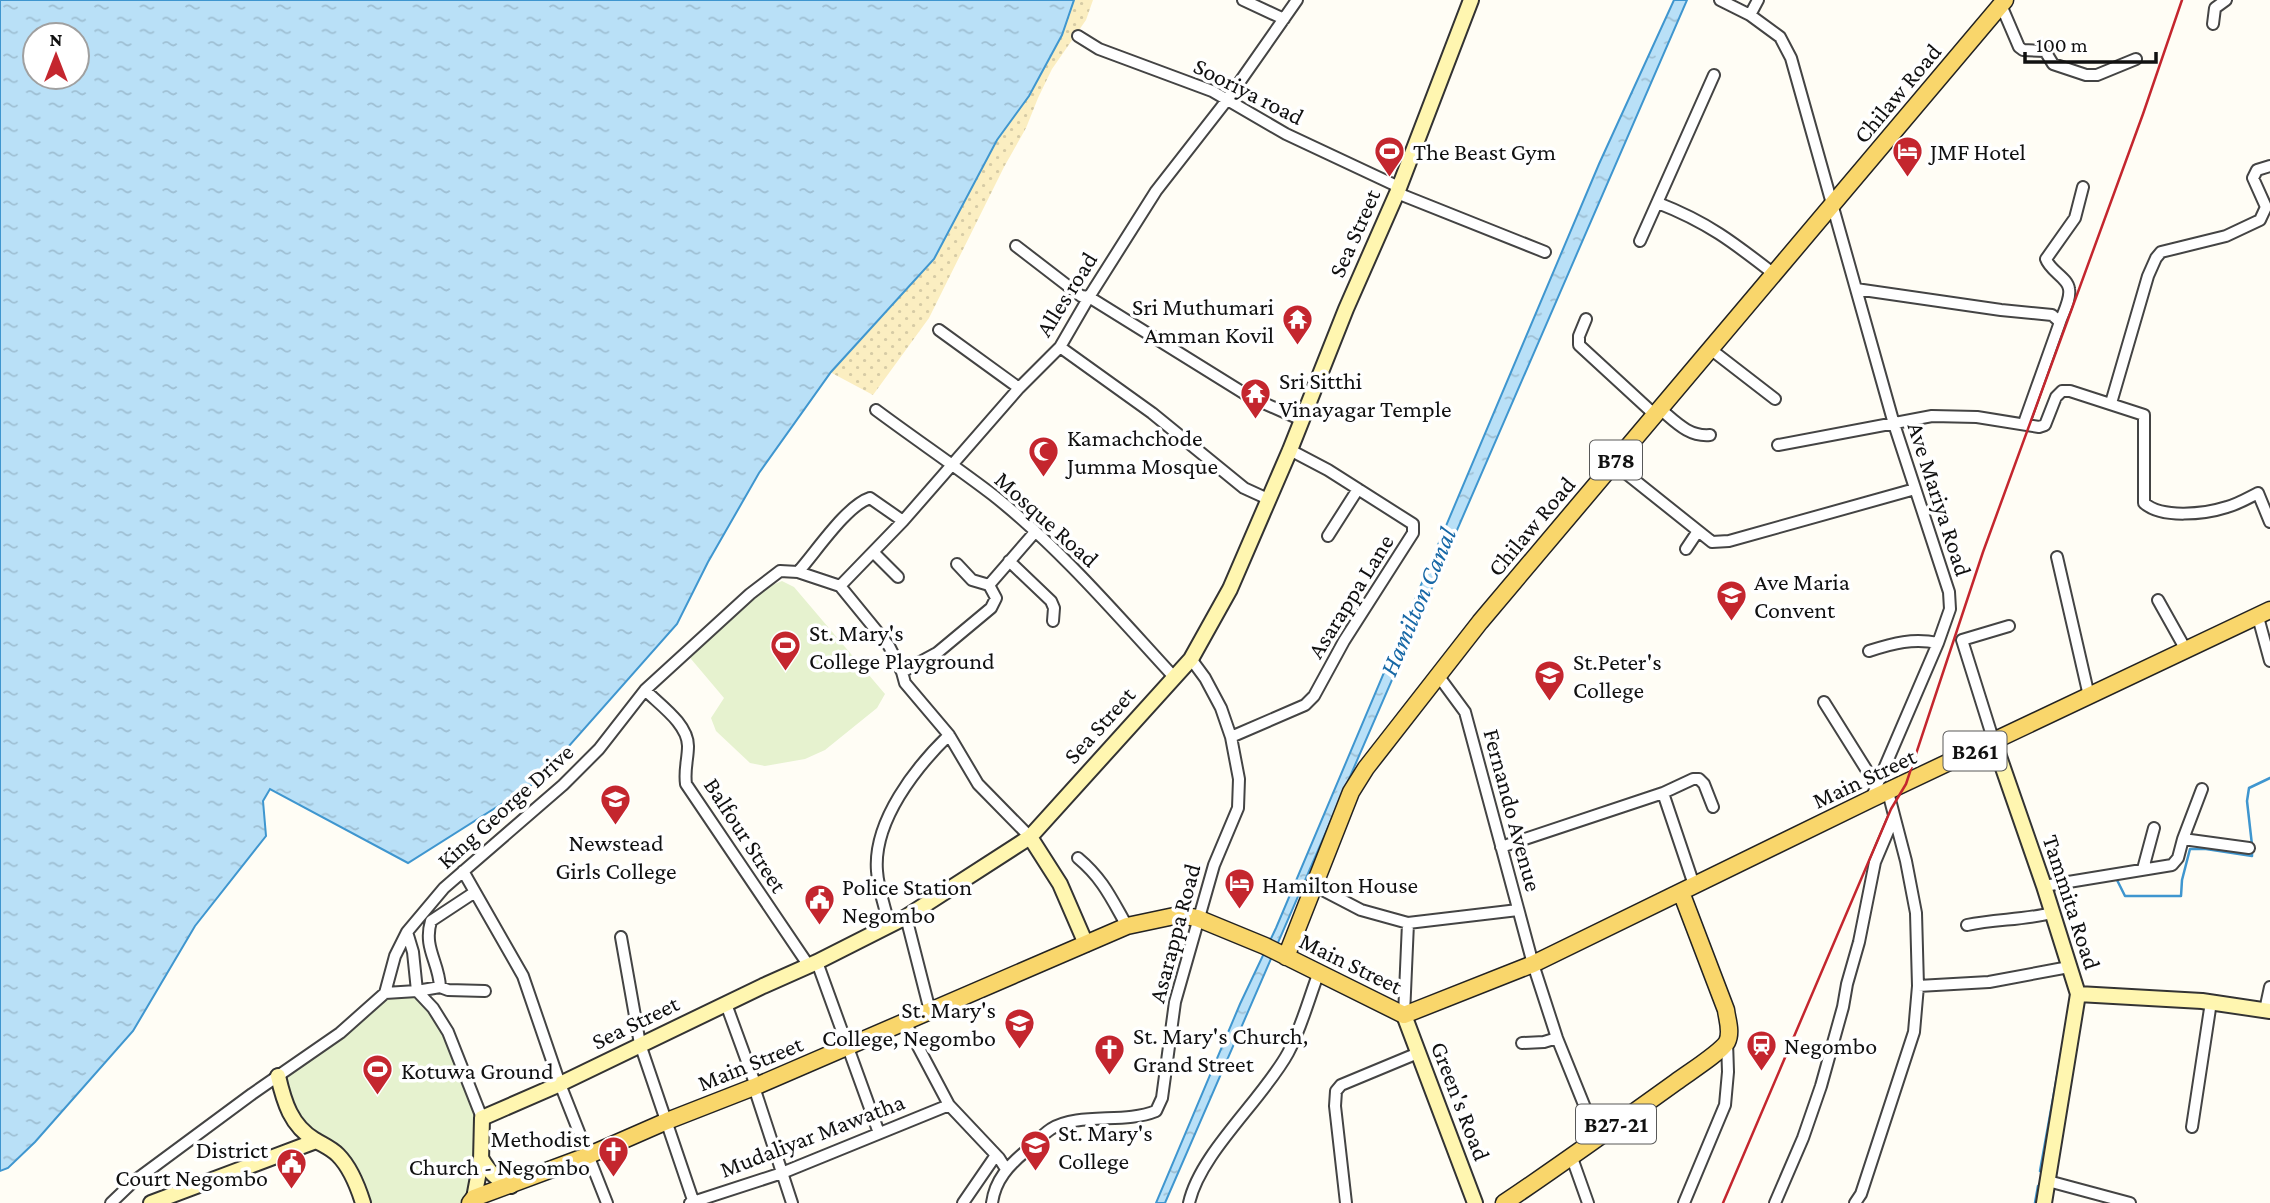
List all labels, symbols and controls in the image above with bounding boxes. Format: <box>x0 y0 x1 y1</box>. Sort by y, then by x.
north arrow <box>21 21 91 91</box>
scale bar <box>2025 21 2156 65</box>
text: N <box>50 29 63 50</box>
text: 100 m <box>2036 33 2088 57</box>
street label: Chilaw Road <box>1848 38 1947 148</box>
street label: Sooriya road <box>1189 52 1309 130</box>
sports icon: The Beast Gym <box>1373 134 1407 178</box>
hotel icon: JMF Hotel <box>1890 134 1924 178</box>
place label: The Beast Gym <box>1413 138 1556 165</box>
place label: JMF Hotel <box>1928 138 2026 165</box>
street label: Sea Street <box>1323 184 1386 281</box>
street label: Alles road <box>1030 247 1103 341</box>
place label: Sri Muthumari Amman Kovil <box>1132 293 1274 348</box>
temple icon: Sri Muthumari Amman Kovil <box>1280 303 1314 347</box>
place label: Sri Sitthi Vinayagar Temple <box>1279 367 1452 422</box>
temple icon: Sri Sitthi Vinayagar Temple <box>1239 377 1273 421</box>
street label: Ave Mariya Road <box>1902 419 1978 580</box>
place label: Kamachchode Jumma Mosque <box>1065 424 1218 479</box>
mosque icon: Kamachchode Jumma Mosque <box>1027 434 1061 478</box>
road number: B78 <box>1590 440 1642 480</box>
street label: Mosque Road <box>990 465 1105 573</box>
street label: Chilaw Road <box>1482 471 1581 581</box>
water label: Hamilton Canal <box>1374 523 1462 680</box>
street label: Asarappa Lane <box>1301 529 1399 663</box>
place label: Ave Maria Convent <box>1754 568 1850 623</box>
school or university icon: Ave Maria Convent <box>1714 578 1748 622</box>
place label: St. Mary's College Playground <box>809 619 995 674</box>
sports icon: St. Mary's College Playground <box>769 629 803 673</box>
place label: St.Peter's College <box>1573 648 1662 703</box>
school or university icon: St.Peter's College <box>1533 658 1567 702</box>
street label: Sea Street <box>1058 680 1141 769</box>
street label: Fernando Avenue <box>1478 726 1548 894</box>
road number: B261 <box>1944 732 2007 771</box>
street label: King George Drive <box>431 738 579 874</box>
street label: Main Street <box>1808 742 1921 814</box>
street label: Balfour Street <box>699 773 794 898</box>
school or university icon: Newstead Girls College <box>599 783 633 827</box>
place label: Newstead Girls College <box>555 829 677 884</box>
street label: Tammita Road <box>2037 831 2107 973</box>
street label: Asarappa Road <box>1142 860 1206 1005</box>
hotel icon: Hamilton House <box>1222 867 1256 911</box>
place label: Hamilton House <box>1262 871 1418 898</box>
place label: Police Station Negombo <box>842 873 972 928</box>
public building icon: Police Station Negombo <box>802 883 836 927</box>
street label: Main Street <box>1295 927 1408 1000</box>
street label: Sea Street <box>587 989 684 1055</box>
place label: St. Mary's College, Negombo <box>822 996 996 1051</box>
school or university icon: St. Mary's College, Negombo <box>1002 1006 1036 1050</box>
place label: St. Mary's Church, Grand Street <box>1133 1022 1308 1077</box>
station icon: Negombo <box>1744 1028 1778 1072</box>
street label: Main Street <box>694 1029 807 1096</box>
church icon: St. Mary's Church, Grand Street <box>1093 1032 1127 1076</box>
place label: Negombo <box>1784 1032 1877 1059</box>
street label: Green's Road <box>1426 1038 1496 1165</box>
sports icon: Kotuwa Ground <box>361 1053 395 1097</box>
place label: Kotuwa Ground <box>401 1057 554 1084</box>
street label: Mudaliyar Mawatha <box>716 1087 908 1183</box>
road number: B27-21 <box>1576 1105 1656 1144</box>
place label: St. Mary's College <box>1058 1119 1153 1174</box>
place label: Methodist Church - Negombo <box>409 1125 591 1180</box>
school or university icon: St. Mary's College <box>1018 1129 1052 1173</box>
church icon: Methodist Church - Negombo <box>596 1135 630 1179</box>
place label: District Court Negombo <box>115 1136 269 1191</box>
public building icon: District Court Negombo <box>274 1146 308 1190</box>

